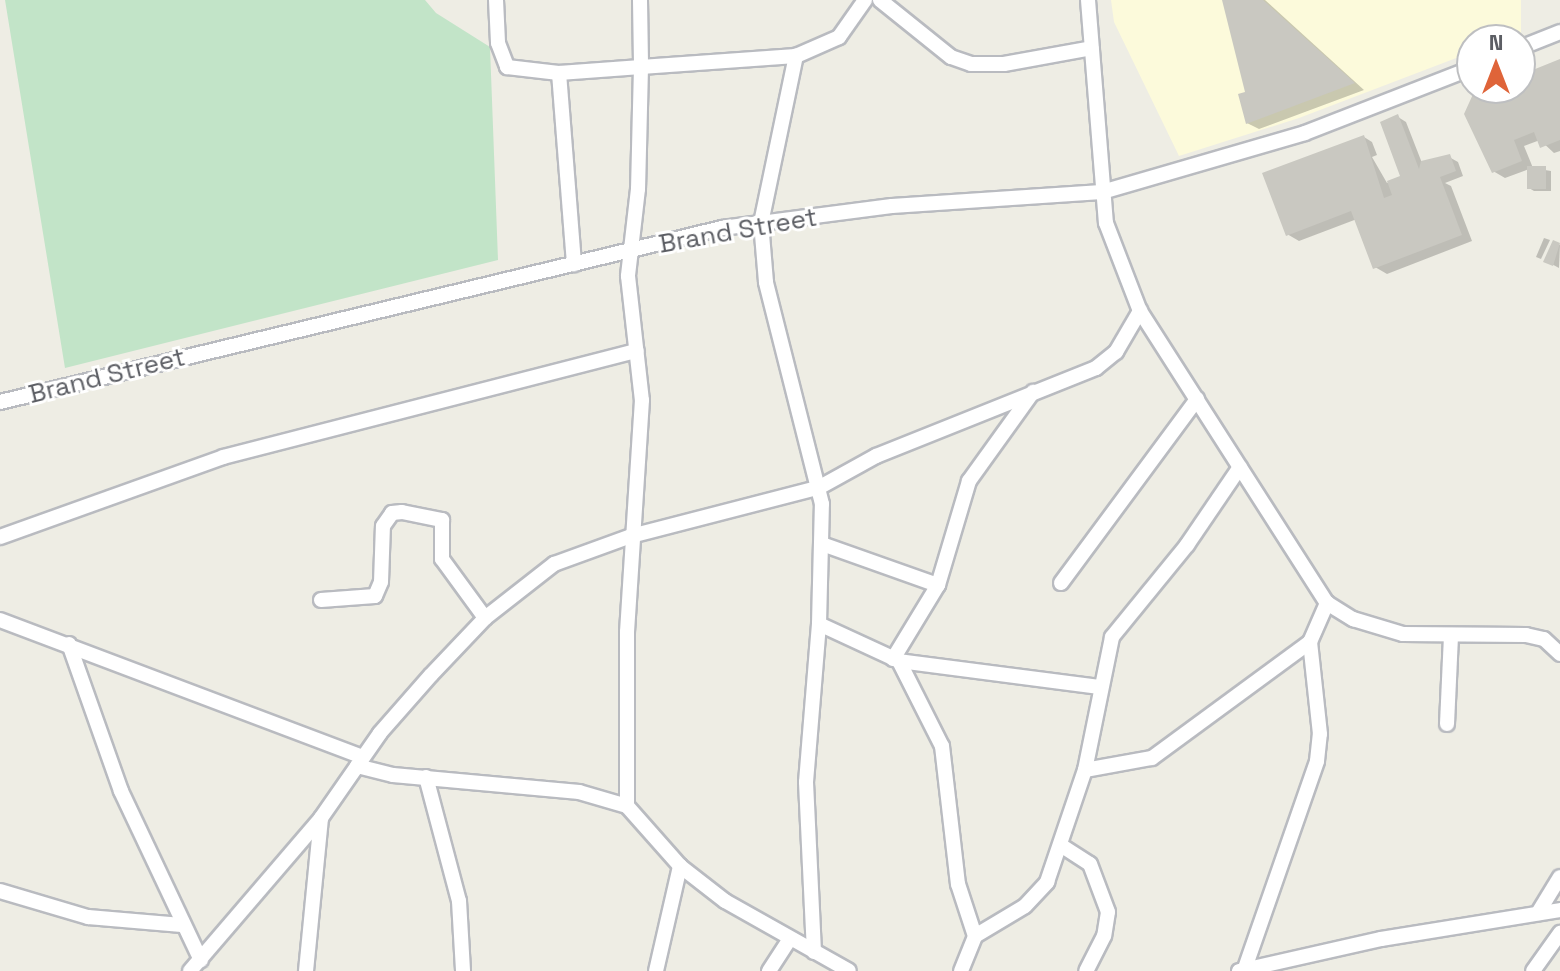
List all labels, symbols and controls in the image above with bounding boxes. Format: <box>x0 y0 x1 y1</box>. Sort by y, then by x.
north arrow <box>1456 24 1536 104</box>
text: N <box>1489 28 1503 56</box>
street label: Brand Street <box>656 202 820 260</box>
street label: Brand Street <box>25 341 189 411</box>

